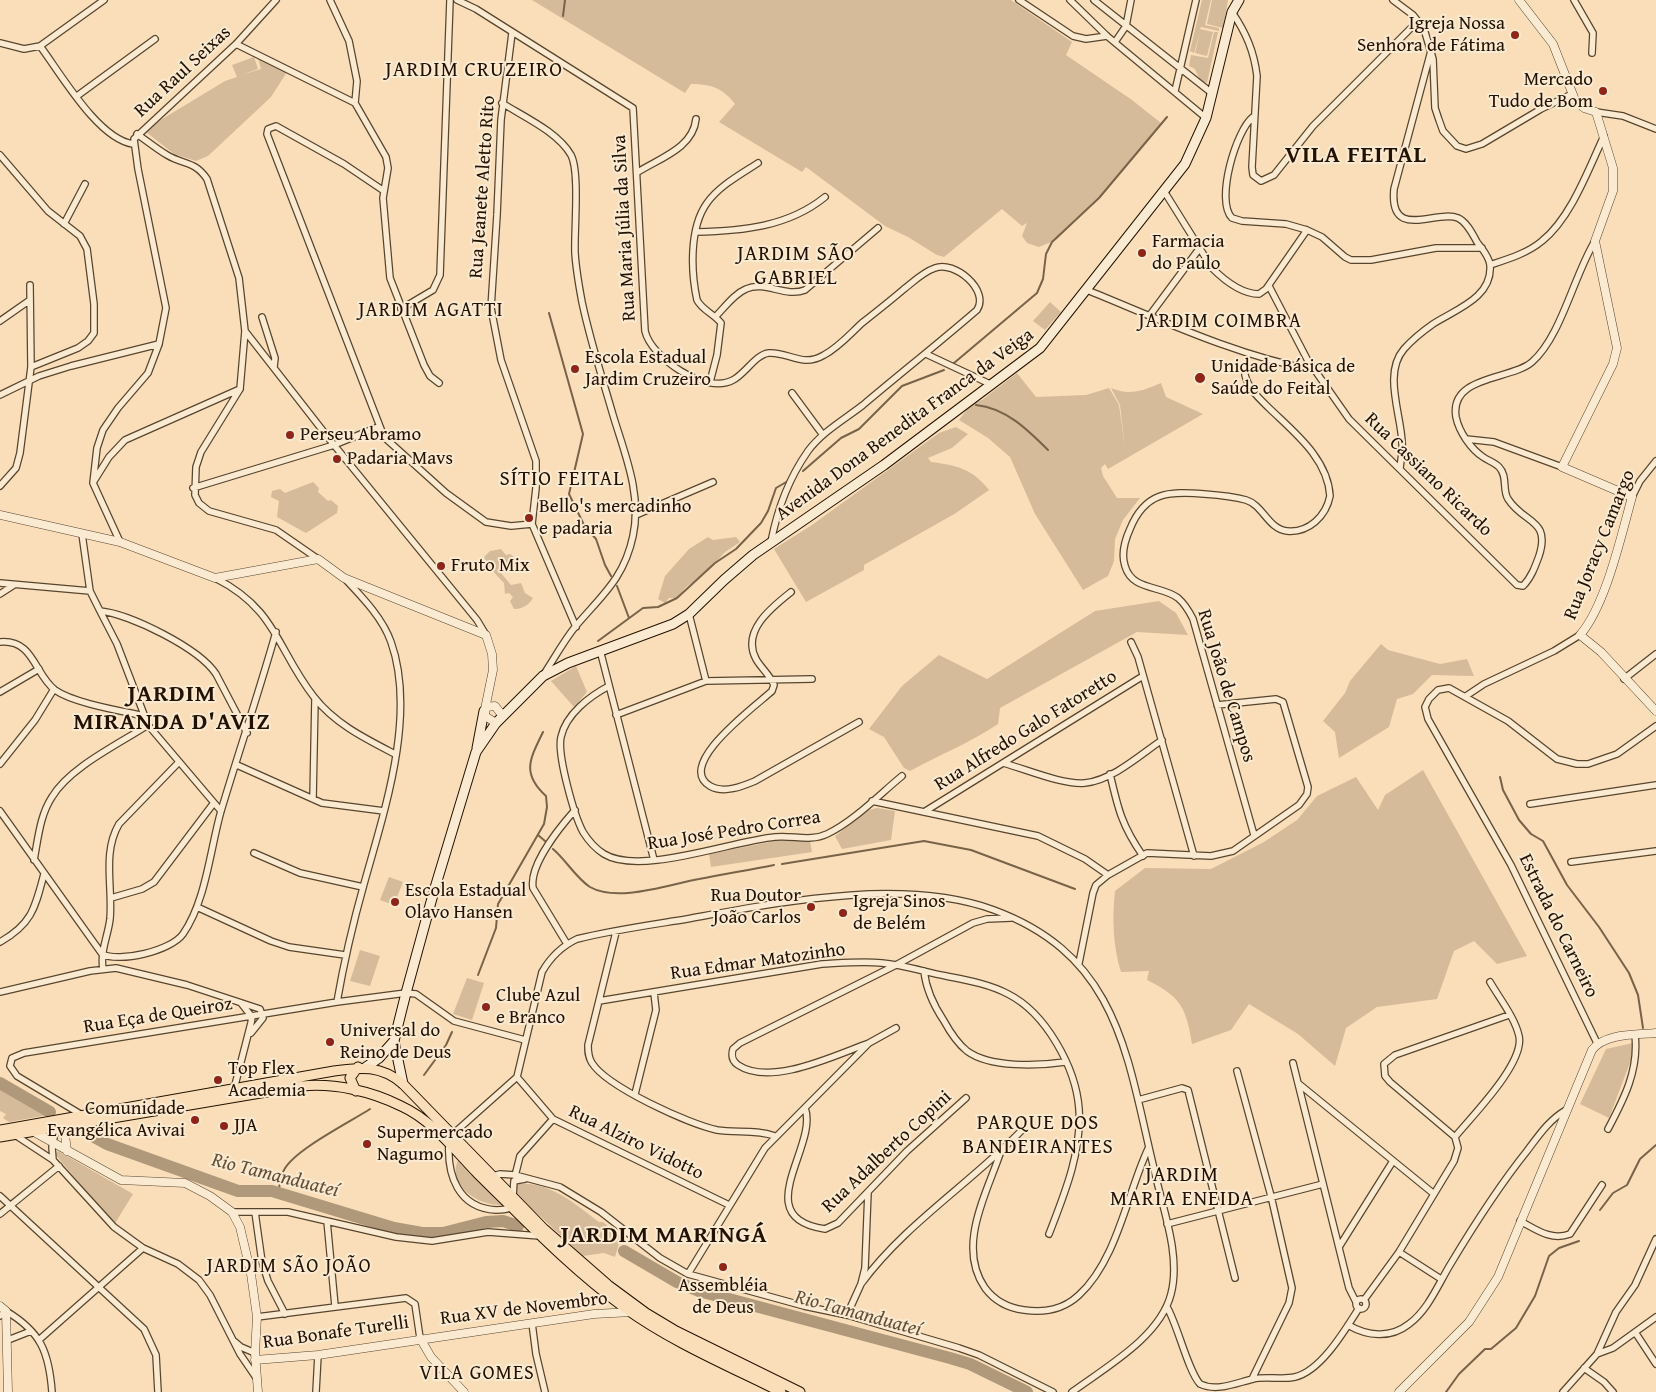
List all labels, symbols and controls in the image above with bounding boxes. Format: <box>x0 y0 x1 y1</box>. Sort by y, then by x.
place label: Igreja Nossa Senhora de Fátima <box>1357 13 1505 57</box>
street label: Rua Raul Seixas <box>130 21 236 123</box>
marker: Igreja Nossa Senhora de Fátima <box>1509 29 1521 41</box>
district label: JARDIM CRUZEIRO <box>383 58 565 84</box>
place label: Mercado Tudo de Bom <box>1489 69 1593 113</box>
marker: Mercado Tudo de Bom <box>1597 85 1609 97</box>
street label: Rua Jeanete Aletto Rito <box>465 95 501 279</box>
street label: Rua Maria Júlia da Silva <box>609 134 641 322</box>
district label: VILA FEITAL <box>1284 142 1428 170</box>
place label: Farmacia do Paulo <box>1152 231 1225 275</box>
district label: JARDIM SÃO GABRIEL <box>736 242 856 292</box>
marker: Farmacia do Paulo <box>1136 247 1148 259</box>
district label: JARDIM AGATTI <box>357 299 505 323</box>
district label: JARDIM COIMBRA <box>1136 310 1304 334</box>
street label: Avenida Dona Benedita Franca da Veiga <box>772 324 1038 526</box>
place label: Escola Estadual Jardim Cruzeiro <box>585 347 711 391</box>
place label: Unidade Básica de Saúde do Feital <box>1211 356 1355 400</box>
marker: Escola Estadual Jardim Cruzeiro <box>569 363 581 375</box>
marker: Unidade Básica de Saúde do Feital <box>1193 371 1207 385</box>
street label: Rua Cassiano Ricardo <box>1359 408 1497 542</box>
place label: Perseu Abramo <box>300 424 421 446</box>
marker: Perseu Abramo <box>284 429 296 441</box>
place label: Padaria Mavs <box>347 448 453 470</box>
marker: Padaria Mavs <box>331 453 343 465</box>
district label: SÍTIO FEITAL <box>498 467 626 493</box>
street label: Rua Joracy Camargo <box>1560 467 1640 623</box>
place label: Bello's mercadinho e padaria <box>539 496 692 540</box>
marker: Bello's mercadinho e padaria <box>523 512 535 524</box>
place label: Fruto Mix <box>451 555 530 577</box>
marker: Fruto Mix <box>435 560 447 572</box>
street label: Rua João de Campos <box>1192 607 1260 765</box>
street label: Rua Alfredo Galo Fatoretto <box>931 666 1121 796</box>
district label: JARDIM MIRANDA D'AVIZ <box>71 681 273 737</box>
street label: Rua José Pedro Correa <box>646 806 822 856</box>
street label: Estrada do Carneiro <box>1513 850 1603 1002</box>
place label: Escola Estadual Olavo Hansen <box>405 880 526 924</box>
place label: Rua Doutor João Carlos <box>711 885 801 929</box>
place label: Igreja Sinos de Belém <box>853 891 946 935</box>
marker: Escola Estadual Olavo Hansen <box>389 896 401 908</box>
marker: Rua Doutor João Carlos <box>805 901 817 913</box>
marker: Igreja Sinos de Belém <box>837 907 849 919</box>
street label: Rua Edmar Matozinho <box>669 938 847 986</box>
place label: Clube Azul e Branco <box>496 985 580 1029</box>
street label: Rua Eça de Queiroz <box>82 993 234 1039</box>
marker: Clube Azul e Branco <box>480 1001 492 1013</box>
place label: Universal do Reino de Deus <box>340 1020 451 1064</box>
marker: Universal do Reino de Deus <box>324 1036 336 1048</box>
place label: Top Flex Academia <box>228 1058 306 1102</box>
marker: Top Flex Academia <box>212 1074 224 1086</box>
street label: Rua Adalberto Copini <box>817 1086 957 1218</box>
place label: Comunidade Evangélica Avivai <box>47 1098 185 1142</box>
street label: Rua Alziro Vidotto <box>565 1101 707 1185</box>
district label: PARQUE DOS BANDEIRANTES <box>961 1111 1115 1161</box>
marker: Comunidade Evangélica Avivai <box>189 1114 201 1126</box>
place label: JJA <box>234 1115 257 1137</box>
marker: JJA <box>218 1120 230 1132</box>
place label: Supermercado Nagumo <box>377 1122 493 1166</box>
marker: Supermercado Nagumo <box>361 1138 373 1150</box>
water label: Rio Tamanduateí <box>209 1149 341 1203</box>
district label: JARDIM MARIA ENEIDA <box>1108 1163 1256 1213</box>
district label: JARDIM MARINGÁ <box>559 1222 769 1250</box>
district label: JARDIM SÃO JOÃO <box>205 1255 373 1279</box>
marker: Assembléia de Deus <box>717 1261 729 1273</box>
place label: Assembléia de Deus <box>678 1275 768 1319</box>
water label: Rio Tamanduateí <box>792 1286 924 1342</box>
street label: Rua XV de Novembro <box>439 1287 609 1331</box>
street label: Rua Bonafe Turelli <box>262 1311 410 1355</box>
district label: VILA GOMES <box>418 1362 536 1386</box>

